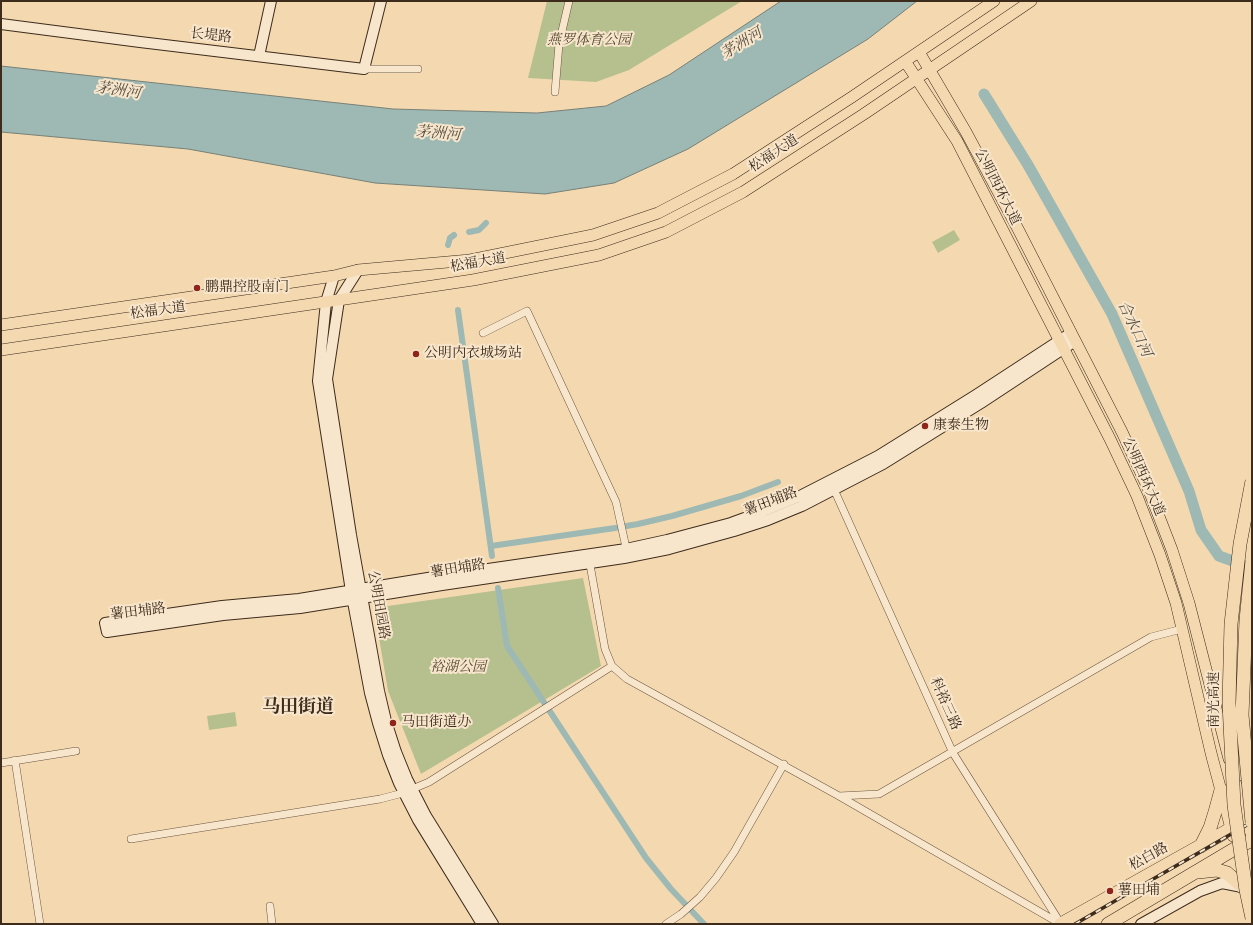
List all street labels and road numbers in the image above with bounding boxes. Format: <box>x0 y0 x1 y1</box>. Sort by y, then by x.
street label: 长堤路 <box>189 25 233 47</box>
street label: 松福大道 <box>746 132 802 176</box>
street label: 公明西环大道 <box>970 146 1024 228</box>
street label: 松福大道 <box>449 250 507 276</box>
street label: 松福大道 <box>129 299 187 323</box>
street label: 公明西环大道 <box>1118 435 1168 519</box>
street label: 薯田埔路 <box>742 484 800 520</box>
street label: 薯田埔路 <box>429 556 487 582</box>
street label: 公明田园路 <box>364 569 392 641</box>
street label: 薯田埔路 <box>109 600 167 624</box>
street label: 南光高速 <box>1207 672 1223 728</box>
street label: 科裕三路 <box>926 675 964 733</box>
street label: 松白路 <box>1127 839 1171 875</box>

